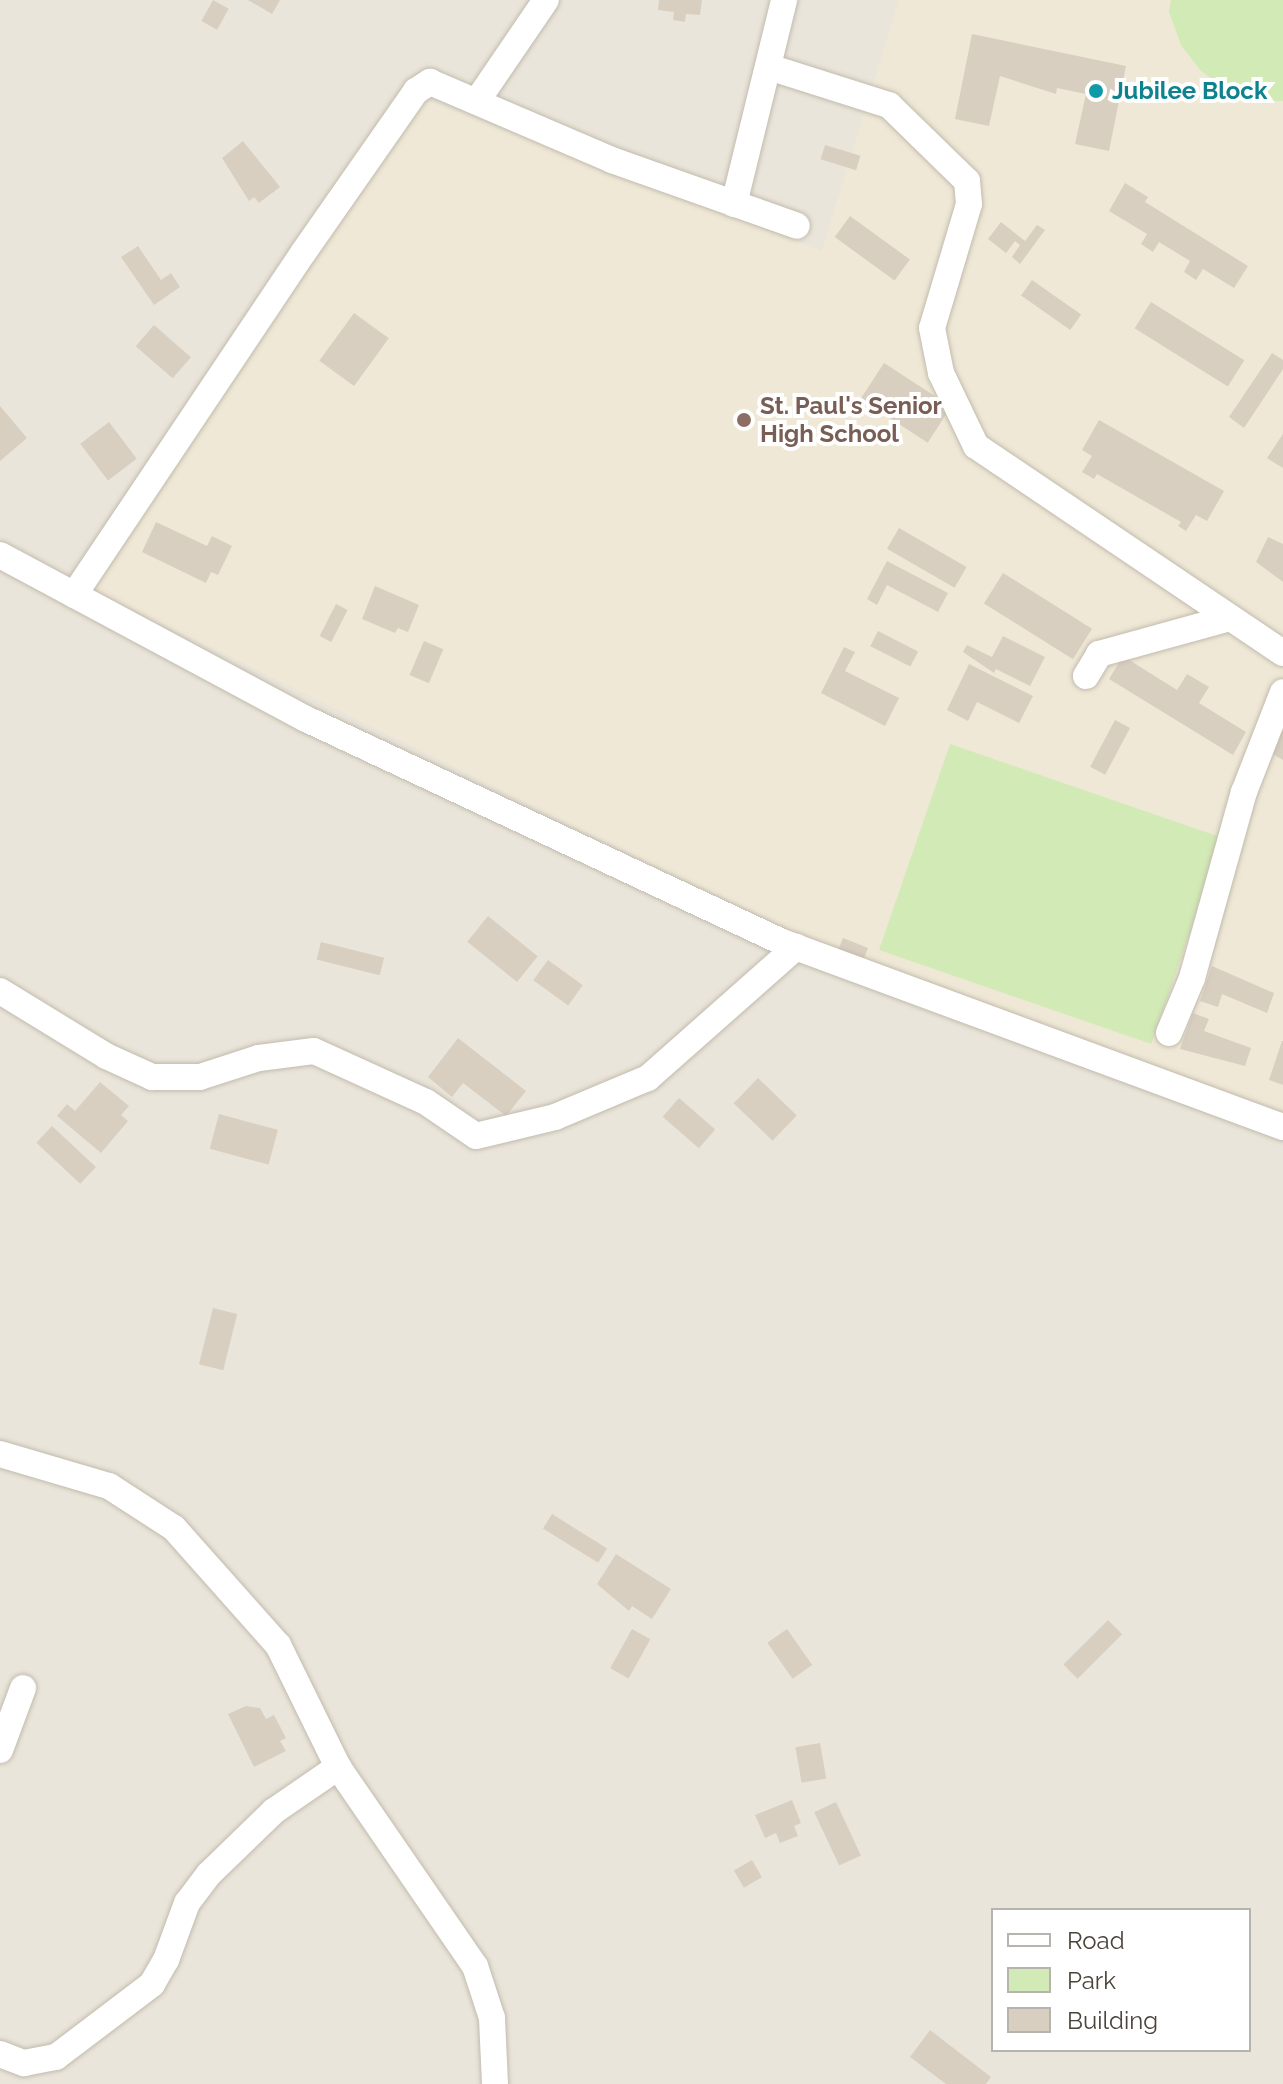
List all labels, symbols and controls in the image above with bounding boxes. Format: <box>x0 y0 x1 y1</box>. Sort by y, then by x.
place label: Jubilee Block <box>1112 77 1267 105</box>
marker: Jubilee Block <box>1087 82 1105 100</box>
place label: St. Paul's Senior High School <box>760 392 942 448</box>
marker: St. Paul's Senior High School <box>735 411 753 429</box>
legend <box>991 1908 1251 2052</box>
text: Road <box>1067 1926 1125 1955</box>
text: Park <box>1067 1966 1116 1995</box>
text: Building <box>1067 2006 1158 2035</box>

